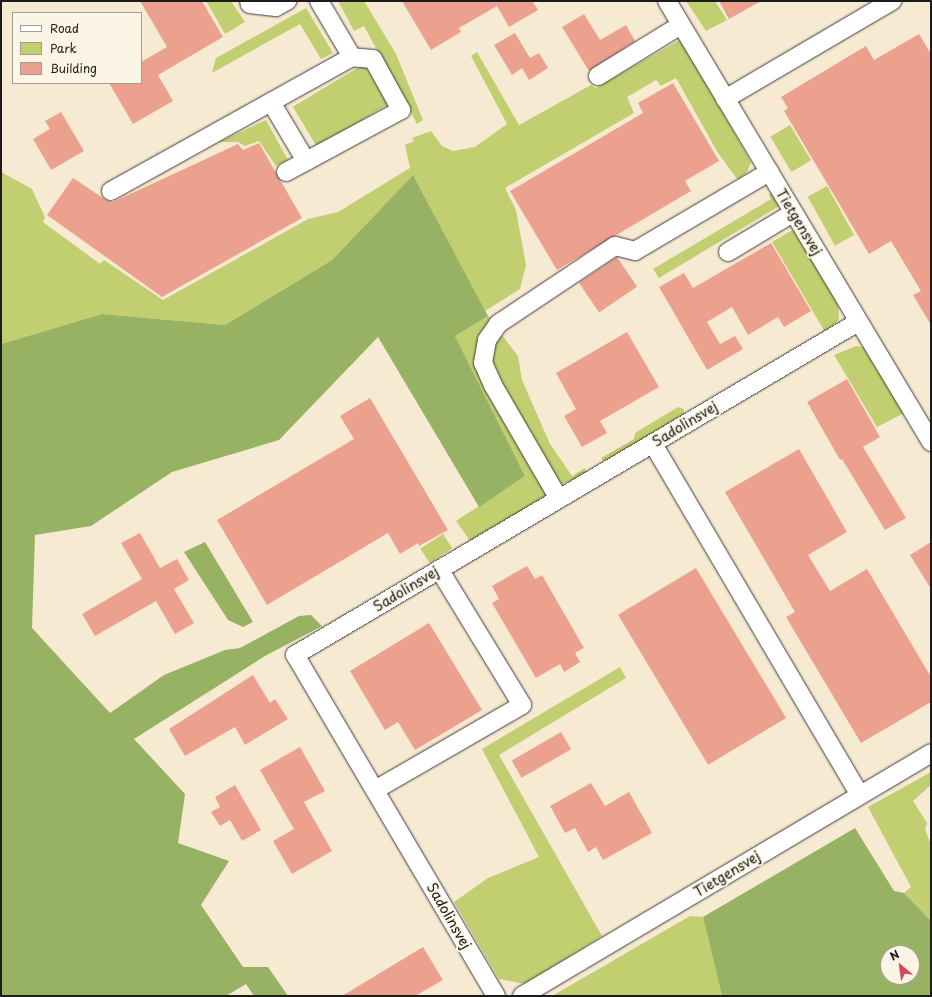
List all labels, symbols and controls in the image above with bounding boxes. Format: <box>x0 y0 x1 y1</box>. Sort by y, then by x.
legend <box>12 12 142 84</box>
text: Road <box>50 19 79 37</box>
text: Park <box>50 39 77 57</box>
text: Building <box>50 59 97 77</box>
street label: Tietgensvej <box>773 186 825 258</box>
street label: Sadolinsvej <box>649 398 721 450</box>
street label: Sadolinsvej <box>370 563 442 615</box>
street label: Tietgensvej <box>691 848 763 900</box>
street label: Sadolinsvej <box>423 880 475 952</box>
north arrow <box>880 945 920 985</box>
text: N <box>886 945 902 964</box>

